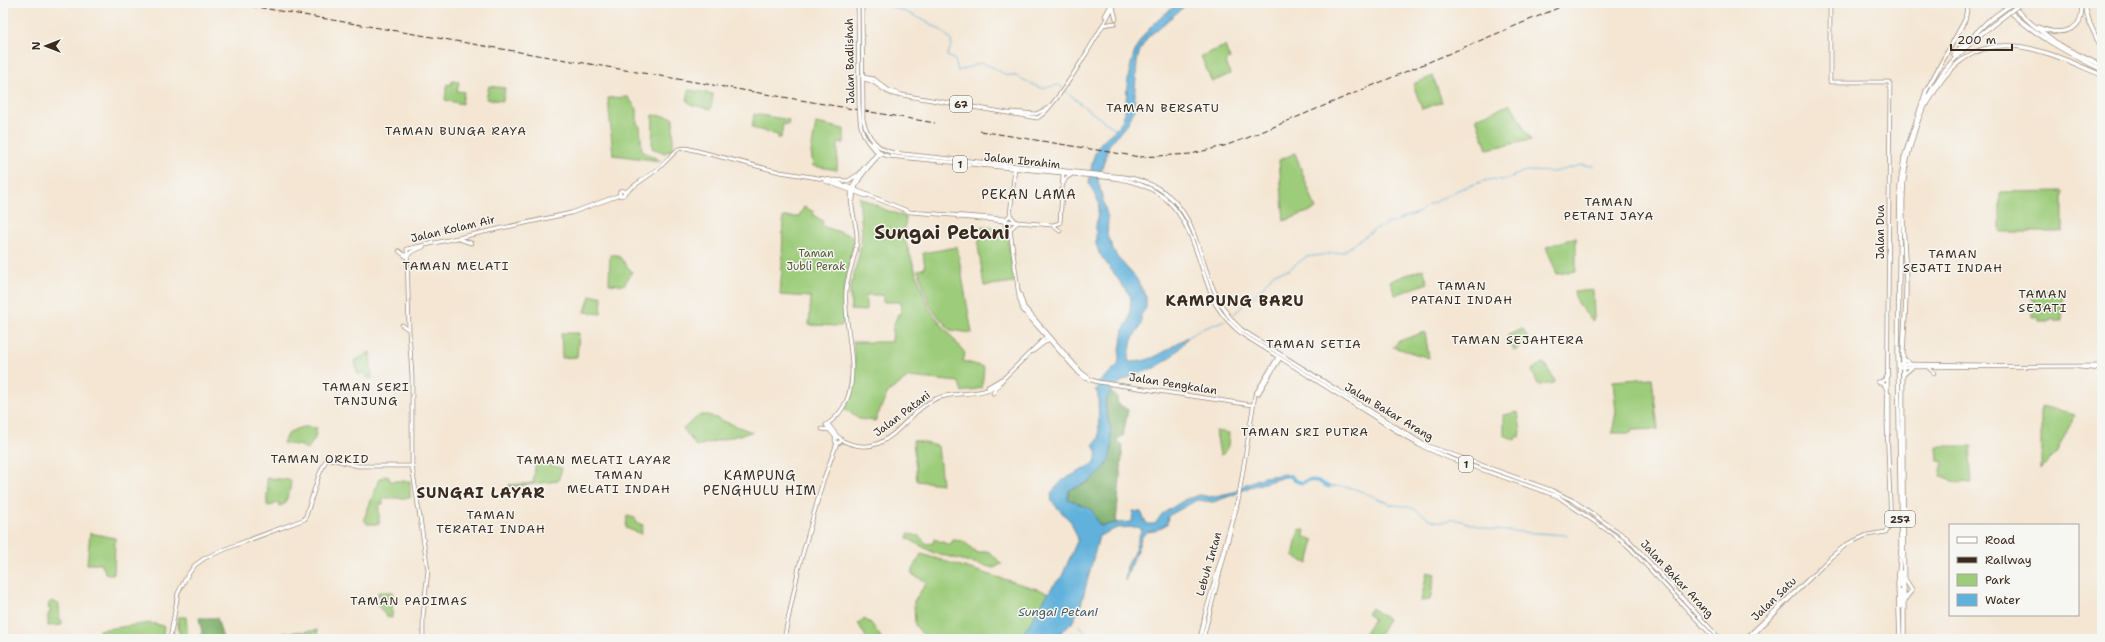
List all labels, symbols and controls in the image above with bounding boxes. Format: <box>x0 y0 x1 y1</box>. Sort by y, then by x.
street label: Jalan Badlishah <box>842 18 858 104</box>
north arrow <box>26 26 66 66</box>
scale bar <box>1951 26 2012 52</box>
text: 200 m <box>1957 32 1996 48</box>
text: N <box>29 41 44 50</box>
road number: 67 <box>950 96 972 112</box>
district label: TAMAN BERSATU <box>1106 100 1220 116</box>
district label: TAMAN BUNGA RAYA <box>385 123 527 139</box>
street label: Jalan Ibrahim <box>983 150 1061 173</box>
road number: 1 <box>953 156 967 172</box>
district label: PEKAN LAMA <box>981 186 1077 203</box>
district label: TAMAN PETANI JAYA <box>1564 194 1654 224</box>
street label: Jalan Dua <box>1873 205 1888 259</box>
street label: Jalan Kolam Air <box>409 212 497 246</box>
district label: Sungai Petani <box>874 220 1010 245</box>
park label: Taman Jubli Perak <box>787 246 845 274</box>
district label: TAMAN SEJATI INDAH <box>1903 246 2003 276</box>
district label: TAMAN MELATI <box>403 258 509 274</box>
district label: TAMAN PATANI INDAH <box>1411 278 1513 308</box>
district label: TAMAN SEJATI <box>2018 286 2068 316</box>
district label: KAMPUNG BARU <box>1165 291 1305 311</box>
district label: TAMAN SEJAHTERA <box>1452 332 1584 348</box>
district label: TAMAN SETIA <box>1266 336 1362 352</box>
street label: Jalan Pengkalan <box>1128 370 1218 398</box>
district label: TAMAN SERI TANJUNG <box>322 379 410 409</box>
street label: Jalan Bakar Arang <box>1342 379 1436 445</box>
street label: Jalan Patani <box>871 388 933 440</box>
district label: TAMAN SRI PUTRA <box>1241 424 1369 440</box>
district label: TAMAN ORKID <box>271 451 369 467</box>
district label: TAMAN MELATI LAYAR <box>517 452 671 468</box>
road number: 1 <box>1459 456 1473 472</box>
district label: TAMAN MELATI INDAH <box>567 467 671 497</box>
district label: KAMPUNG PENGHULU HIM <box>703 467 817 499</box>
district label: SUNGAI LAYAR <box>416 483 546 503</box>
district label: TAMAN TERATAI INDAH <box>436 507 546 537</box>
road number: 257 <box>1885 511 1915 527</box>
legend <box>1949 524 2079 616</box>
street label: Lebuh Intan <box>1193 530 1225 598</box>
text: Road <box>1985 532 2016 548</box>
street label: Jalan Bakar Arang <box>1637 537 1717 621</box>
text: Railway <box>1985 552 2032 568</box>
text: Park <box>1985 572 2011 588</box>
street label: Jalan Satu <box>1748 574 1800 624</box>
text: Water <box>1985 592 2021 608</box>
district label: TAMAN PADIMAS <box>350 593 468 609</box>
water label: Sungai Petani <box>1018 604 1098 620</box>

